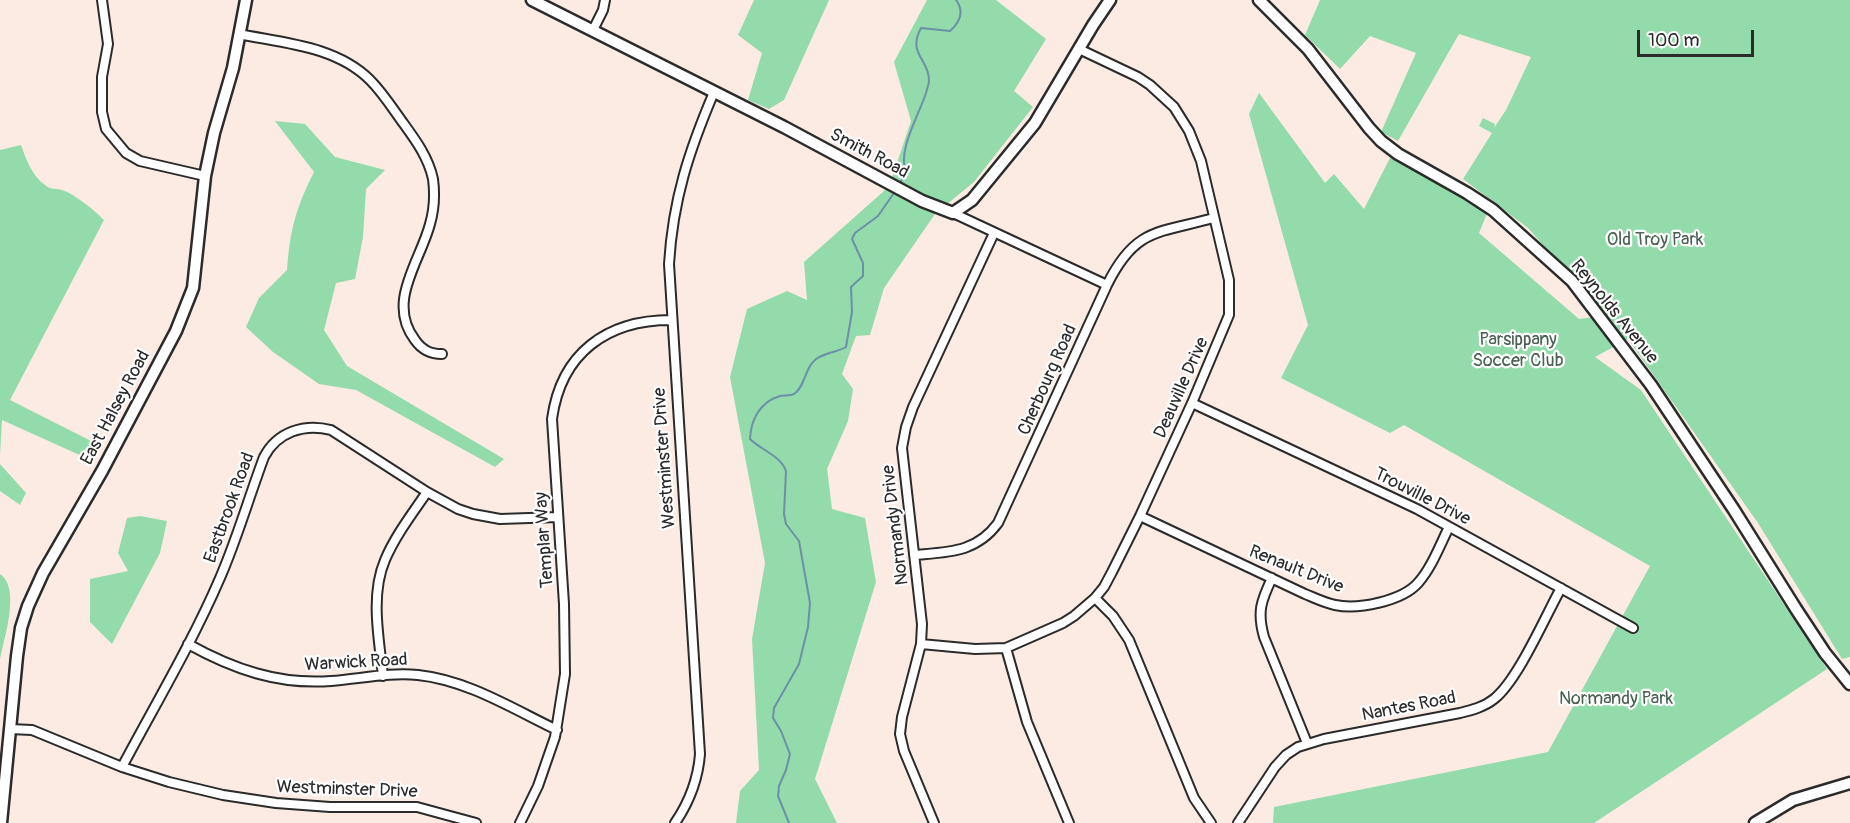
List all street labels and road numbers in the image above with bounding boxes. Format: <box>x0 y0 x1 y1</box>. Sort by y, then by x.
street label: Smith Road <box>826 124 912 184</box>
street label: Reynolds Avenue <box>1565 256 1663 368</box>
street label: Cherbourg Road <box>1014 321 1082 439</box>
street label: Deauville Drive <box>1150 334 1214 442</box>
street label: East Halsey Road <box>77 347 155 469</box>
street label: Westminster Drive <box>649 387 681 529</box>
street label: Eastbrook Road <box>200 450 260 566</box>
street label: Trouville Drive <box>1370 463 1474 531</box>
street label: Normandy Drive <box>878 464 914 586</box>
street label: Templar Way <box>531 491 559 589</box>
street label: Renault Drive <box>1246 541 1346 599</box>
street label: Warwick Road <box>304 650 408 676</box>
street label: Nantes Road <box>1360 687 1458 727</box>
street label: Westminster Drive <box>276 777 418 803</box>

